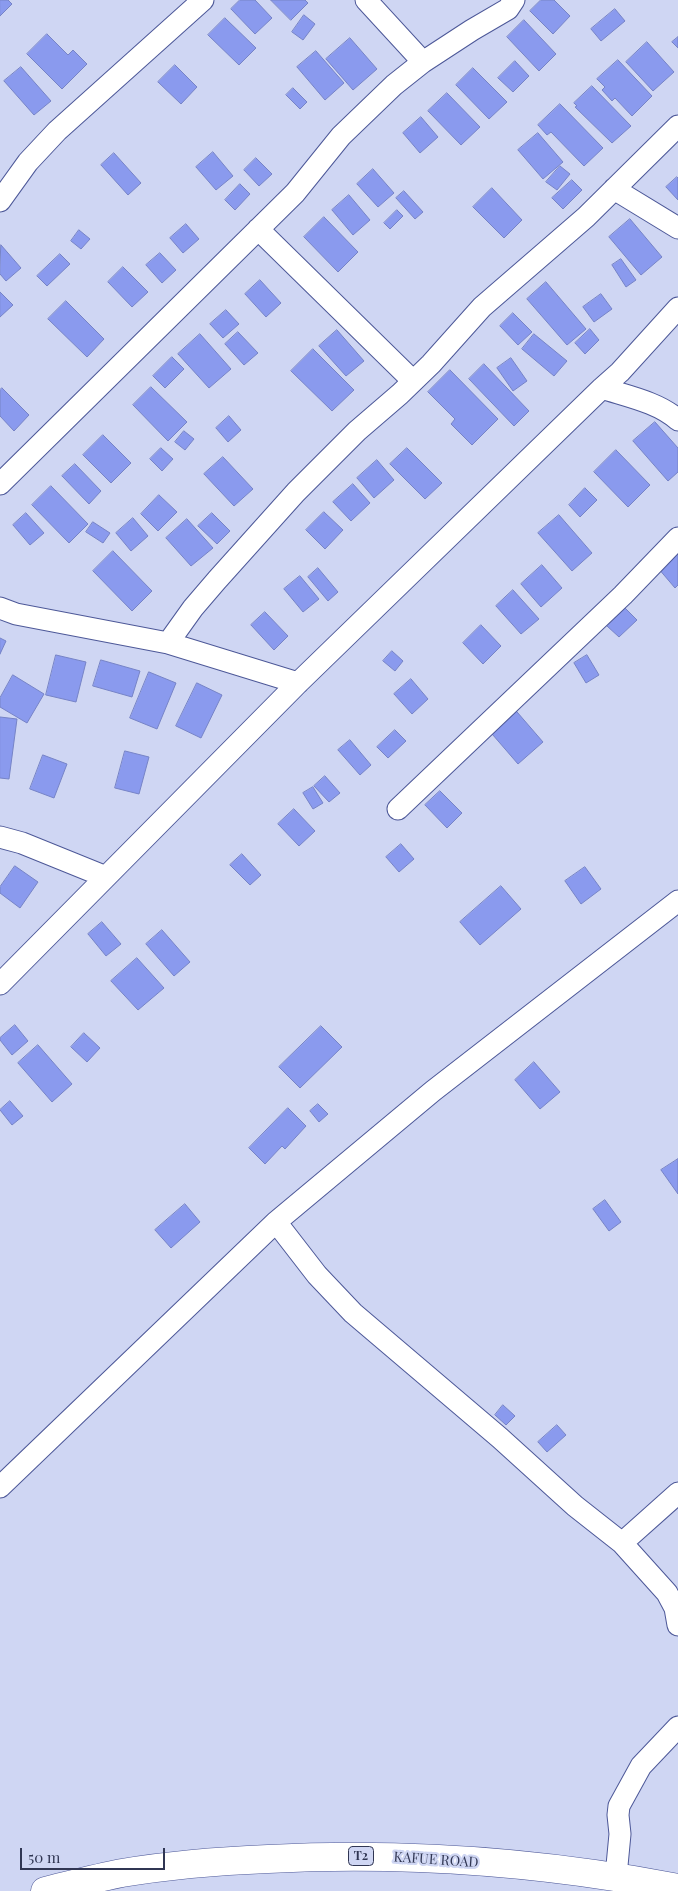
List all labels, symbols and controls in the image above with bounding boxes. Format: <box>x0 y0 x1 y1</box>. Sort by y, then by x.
scale bar <box>22 1838 168 1870</box>
road number: T2 <box>348 1846 374 1865</box>
text: 50 m <box>28 1847 60 1867</box>
street label: KAFUE ROAD <box>393 1849 479 1871</box>

